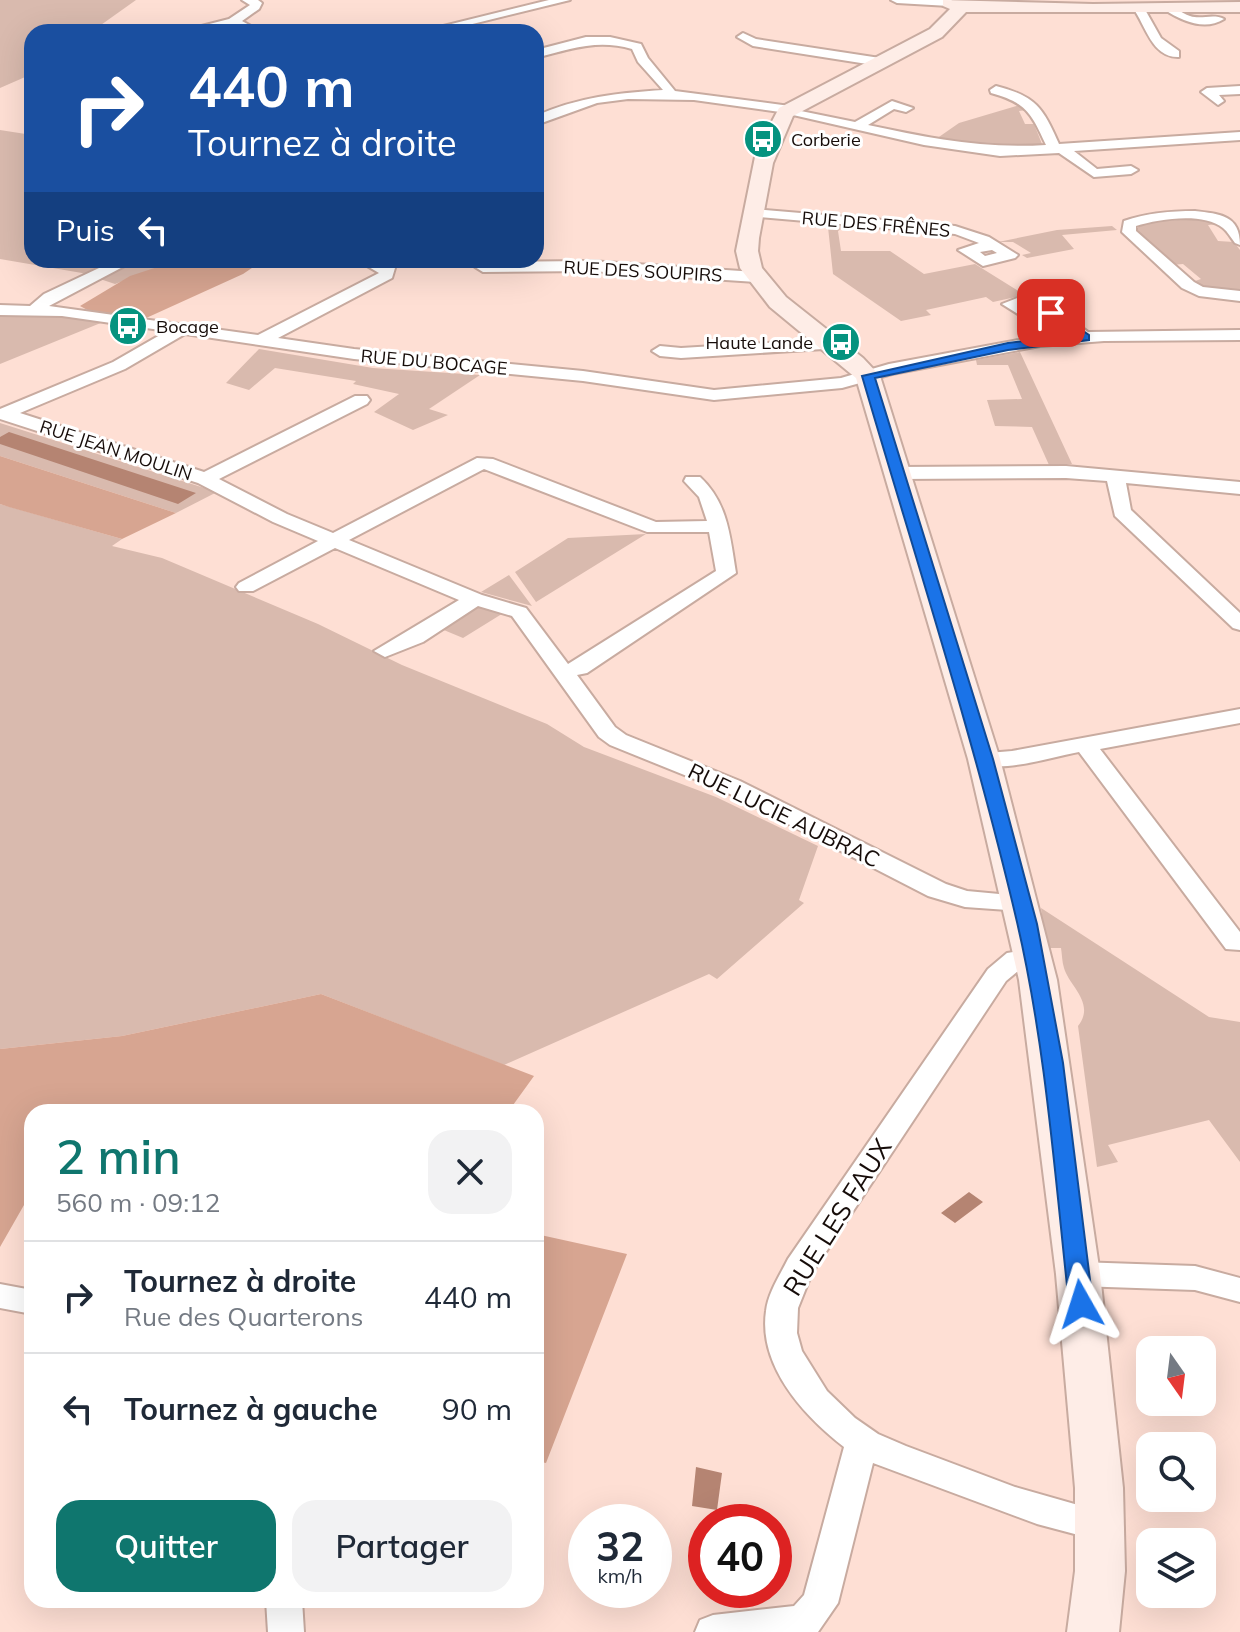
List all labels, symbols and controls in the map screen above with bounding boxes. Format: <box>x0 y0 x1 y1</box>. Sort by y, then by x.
text: 440 m <box>188 51 355 121</box>
icon: right <box>56 56 160 160</box>
bus stop icon: Corberie <box>742 118 784 160</box>
text: Tournez à droite <box>188 120 457 165</box>
place label: Corberie <box>791 128 861 151</box>
street label: RUE DES FRÊNES <box>801 206 951 242</box>
icon: left <box>131 208 175 252</box>
text: Puis <box>56 211 115 249</box>
street label: RUE DES SOUPIRS <box>563 255 723 287</box>
pin <box>1017 279 1085 347</box>
icon: arrive <box>1029 291 1073 335</box>
bus stop icon: Bocage <box>107 305 149 347</box>
place label: Bocage <box>156 315 219 338</box>
bus stop icon: Haute Lande <box>820 321 862 363</box>
place label: Haute Lande <box>706 331 813 354</box>
street label: RUE DU BOCAGE <box>360 344 508 380</box>
street label: RUE JEAN MOULIN <box>37 415 195 485</box>
street label: RUE LUCIE AUBRAC <box>684 756 884 874</box>
text: 2 min <box>56 1126 181 1186</box>
button: close <box>428 1130 512 1214</box>
street label: RUE LES FAUX <box>776 1132 898 1302</box>
text: 560 m · 09:12 <box>56 1186 220 1219</box>
text: Tournez à droite <box>124 1262 356 1300</box>
position arrow <box>1039 1262 1123 1346</box>
icon: right <box>56 1275 100 1319</box>
text: 440 m <box>424 1278 512 1316</box>
text: Rue des Quarterons <box>124 1300 364 1333</box>
north arrow <box>1136 1336 1216 1416</box>
map controls <box>1136 1336 1216 1608</box>
icon: left <box>56 1387 100 1431</box>
text: Tournez à gauche <box>124 1390 378 1428</box>
text: 90 m <box>442 1390 512 1428</box>
button: search <box>1136 1432 1216 1512</box>
button: Quitter <box>56 1500 276 1592</box>
button: Partager <box>292 1500 512 1592</box>
speed limit sign: 40 <box>688 1504 792 1608</box>
text: 32 <box>596 1521 644 1571</box>
button: layers <box>1136 1528 1216 1608</box>
text: km/h <box>597 1563 643 1588</box>

